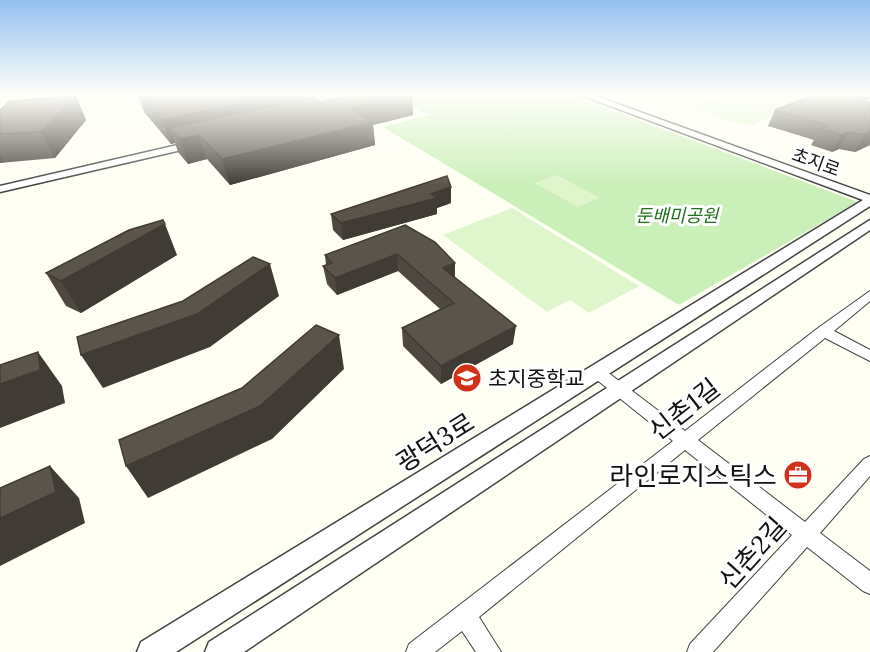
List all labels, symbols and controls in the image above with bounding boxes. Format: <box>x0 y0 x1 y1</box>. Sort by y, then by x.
street label: 초지로 <box>789 143 843 181</box>
park label: 둔배미공원 <box>636 204 720 227</box>
school or university icon: 초지중학교 <box>451 362 483 394</box>
place label: 초지중학교 <box>488 365 585 392</box>
street label: 신촌1길 <box>642 371 726 447</box>
street label: 광덕3로 <box>390 405 480 479</box>
place label: 라인로지스틱스 <box>610 459 777 492</box>
office icon: 라인로지스틱스 <box>782 459 814 491</box>
street label: 신촌2길 <box>711 510 793 596</box>

